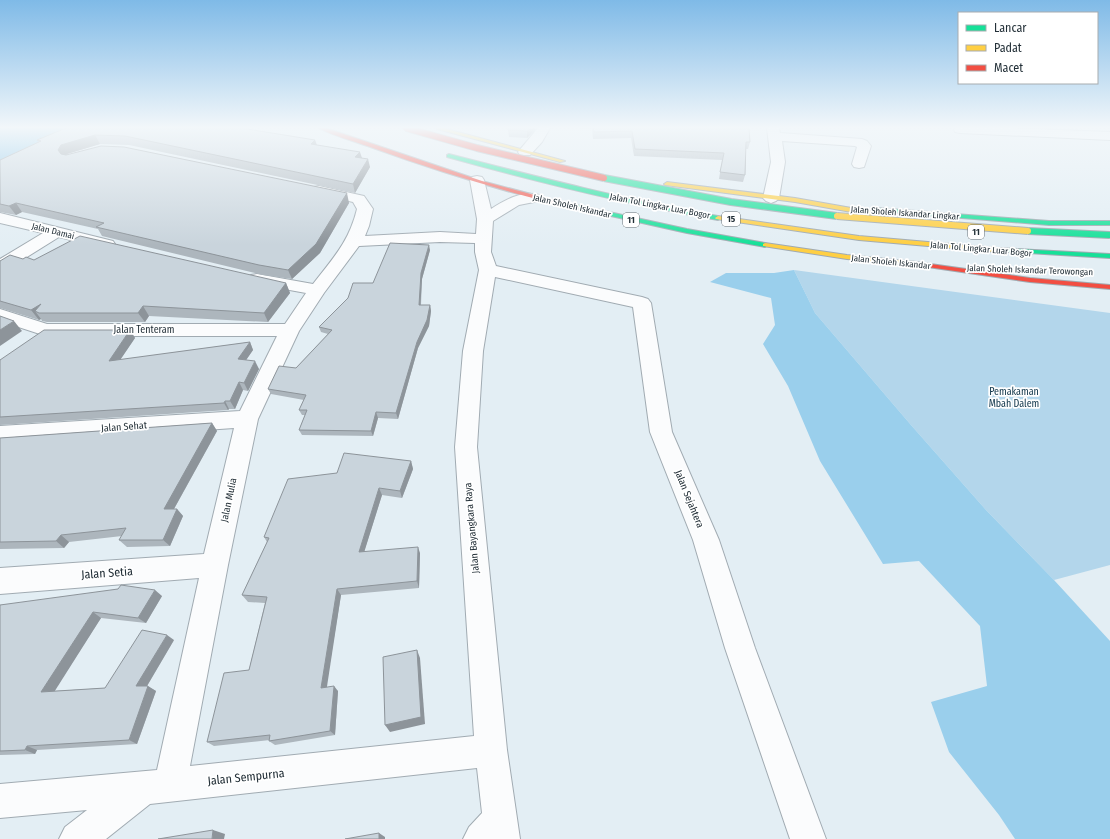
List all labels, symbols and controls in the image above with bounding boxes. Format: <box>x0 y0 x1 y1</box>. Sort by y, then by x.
legend <box>958 12 1098 84</box>
text: Lancar <box>994 21 1027 35</box>
text: Padat <box>994 41 1022 55</box>
text: Macet <box>994 61 1023 75</box>
street label: Jalan Tol Lingkar Luar Bogor <box>609 191 712 221</box>
street label: Jalan Sholeh Iskandar <box>532 192 613 220</box>
street label: Jalan Sholeh Iskandar Lingkar <box>850 204 960 222</box>
road number: 15 <box>722 212 740 226</box>
road number: 11 <box>623 213 639 227</box>
street label: Jalan Damai <box>31 221 75 241</box>
road number: 11 <box>968 225 984 239</box>
street label: Jalan Tol Lingkar Luar Bogor <box>930 240 1033 259</box>
street label: Jalan Sholeh Iskandar <box>851 253 932 271</box>
street label: Jalan Sholeh Iskandar Terowongan <box>967 263 1093 277</box>
street label: Jalan Tenteram <box>114 324 174 336</box>
park label: Pemakaman Mbah Dalem <box>989 386 1039 410</box>
street label: Jalan Sehat <box>101 419 148 435</box>
street label: Jalan Sejahtera <box>672 468 706 530</box>
street label: Jalan Mulia <box>218 477 240 523</box>
street label: Jalan Bayangkara Raya <box>462 482 482 574</box>
street label: Jalan Setia <box>81 564 133 582</box>
street label: Jalan Sempurna <box>207 766 285 788</box>

